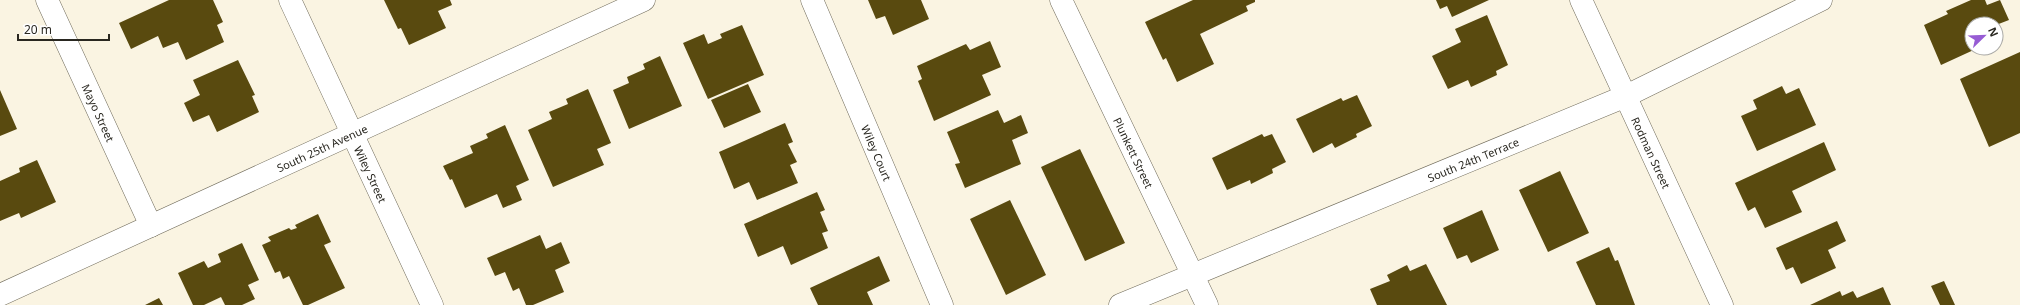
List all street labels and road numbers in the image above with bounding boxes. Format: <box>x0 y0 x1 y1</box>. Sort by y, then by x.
street label: Mayo Street <box>79 81 119 144</box>
street label: Rodman Street <box>1628 114 1675 191</box>
street label: Plunkett Street <box>1111 115 1157 190</box>
street label: South 25th Avenue <box>274 120 370 175</box>
street label: Wiley Court <box>859 122 896 183</box>
street label: South 24th Terrace <box>1425 134 1521 185</box>
street label: Wiley Street <box>351 143 391 205</box>

